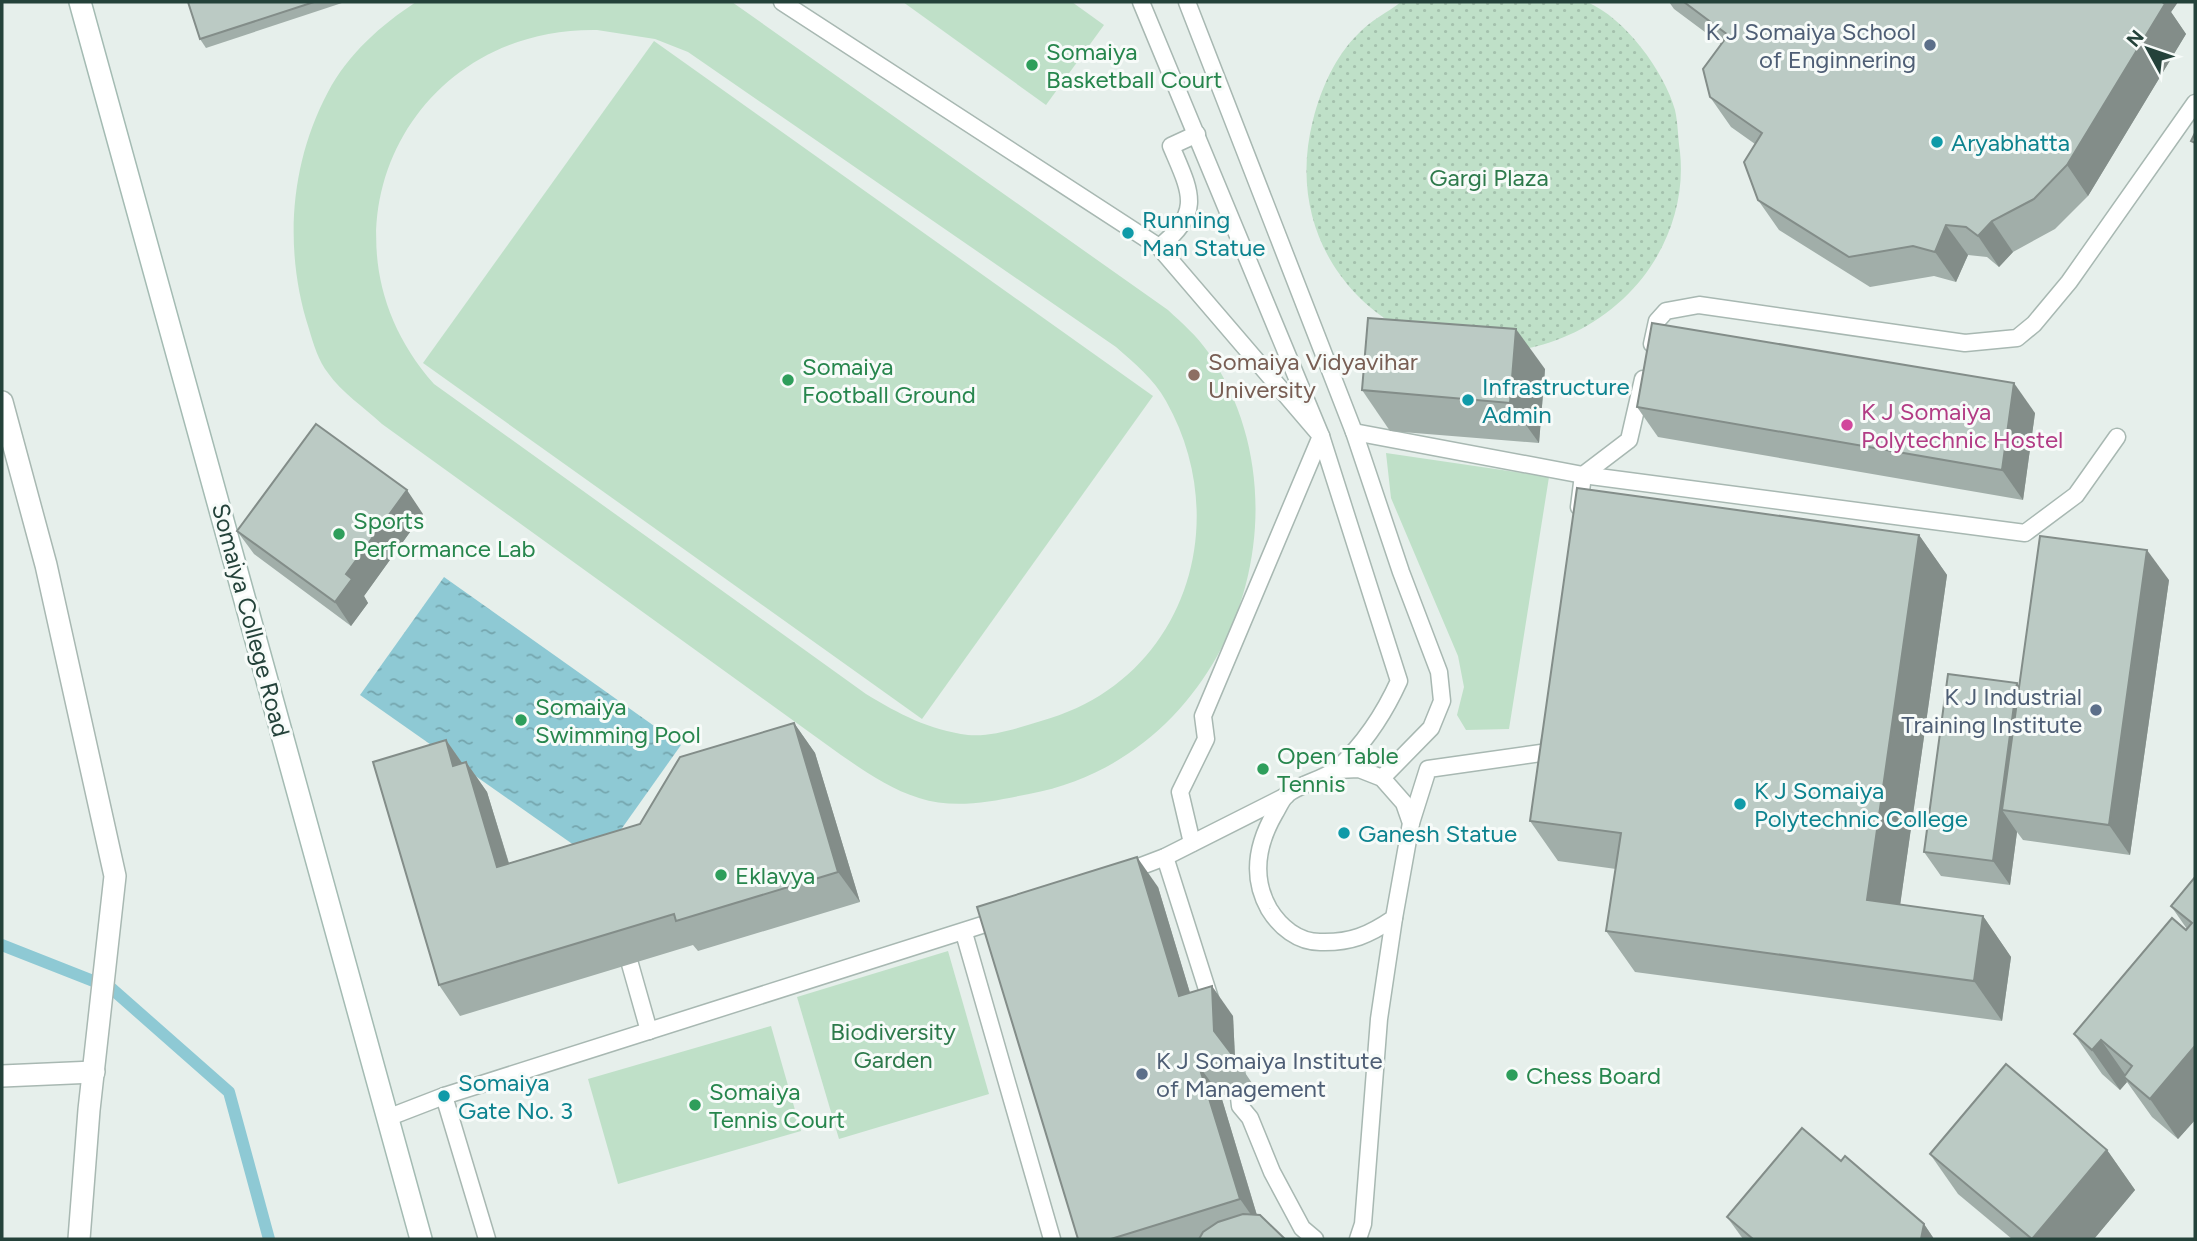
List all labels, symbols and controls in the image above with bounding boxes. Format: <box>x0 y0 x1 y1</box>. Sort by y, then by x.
north arrow <box>2113 14 2183 84</box>
place label: K J Somaiya School of Enginnering <box>1706 17 1916 74</box>
text: N <box>2122 25 2149 51</box>
place label: Somaiya Basketball Court <box>1046 37 1222 94</box>
marker: K J Somaiya School of Enginnering <box>1922 37 1938 53</box>
marker: Somaiya Basketball Court <box>1024 57 1040 73</box>
place label: Aryabhatta <box>1951 128 2070 157</box>
marker: Aryabhatta <box>1929 134 1945 150</box>
park label: Gargi Plaza <box>1429 163 1549 192</box>
place label: Running Man Statue <box>1142 205 1265 262</box>
marker: Running Man Statue <box>1120 225 1136 241</box>
place label: Somaiya Vidyavihar University <box>1208 347 1418 404</box>
place label: Somaiya Football Ground <box>802 352 976 409</box>
marker: Somaiya Vidyavihar University <box>1186 367 1202 383</box>
marker: Somaiya Football Ground <box>780 372 796 388</box>
place label: Infrastructure Admin <box>1482 372 1630 429</box>
marker: Infrastructure Admin <box>1460 392 1476 408</box>
place label: K J Somaiya Polytechnic Hostel <box>1861 397 2063 454</box>
marker: K J Somaiya Polytechnic Hostel <box>1839 417 1855 433</box>
street label: Somaiya College Road <box>206 500 296 740</box>
place label: Sports Performance Lab <box>353 506 536 563</box>
marker: Sports Performance Lab <box>331 526 347 542</box>
place label: K J Industrial Training Institute <box>1901 682 2082 739</box>
place label: Somaiya Swimming Pool <box>535 692 701 749</box>
marker: K J Industrial Training Institute <box>2088 702 2104 718</box>
marker: Somaiya Swimming Pool <box>513 712 529 728</box>
place label: Open Table Tennis <box>1277 741 1399 798</box>
marker: Open Table Tennis <box>1255 761 1271 777</box>
place label: K J Somaiya Polytechnic College <box>1754 776 1968 833</box>
marker: K J Somaiya Polytechnic College <box>1732 796 1748 812</box>
place label: Ganesh Statue <box>1358 819 1517 848</box>
marker: Ganesh Statue <box>1336 825 1352 841</box>
place label: Eklavya <box>735 861 815 890</box>
marker: Eklavya <box>713 867 729 883</box>
park label: Biodiversity Garden <box>830 1017 956 1074</box>
place label: K J Somaiya Institute of Management <box>1156 1046 1383 1103</box>
place label: Chess Board <box>1526 1061 1661 1090</box>
marker: K J Somaiya Institute of Management <box>1134 1066 1150 1082</box>
marker: Chess Board <box>1504 1067 1520 1083</box>
place label: Somaiya Gate No. 3 <box>458 1068 573 1125</box>
place label: Somaiya Tennis Court <box>709 1077 845 1134</box>
marker: Somaiya Gate No. 3 <box>436 1088 452 1104</box>
marker: Somaiya Tennis Court <box>687 1097 703 1113</box>

